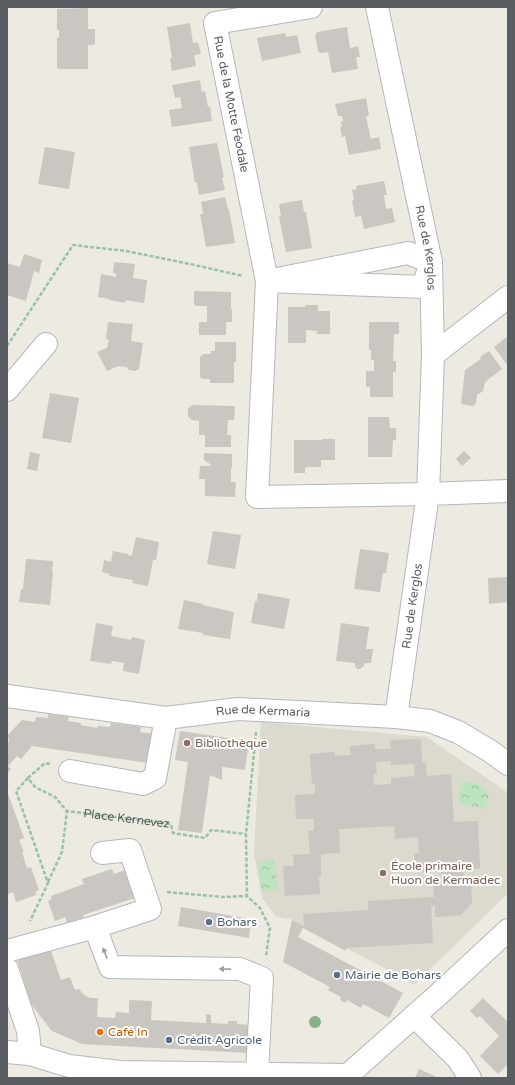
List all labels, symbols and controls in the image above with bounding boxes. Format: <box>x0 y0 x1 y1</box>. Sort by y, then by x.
street label: Rue de la Motte Féodale <box>211 35 252 174</box>
street label: Rue de Kerglos <box>412 204 439 291</box>
street label: Rue de Kerglos <box>399 562 425 650</box>
street label: Rue de Kermaria <box>215 702 311 720</box>
place label: Bibliothèque <box>195 736 268 750</box>
marker: Bibliothèque <box>182 738 192 748</box>
street label: Place Kernevez <box>83 806 170 831</box>
place label: École primaire Huon de Kermadec <box>391 859 500 887</box>
marker: École primaire Huon de Kermadec <box>378 868 388 878</box>
place label: Bohars <box>217 915 257 929</box>
marker: Bohars <box>204 917 214 927</box>
one-way arrow <box>101 947 107 959</box>
one-way arrow <box>218 966 231 972</box>
place label: Mairie de Bohars <box>345 968 442 982</box>
marker: Mairie de Bohars <box>332 970 342 980</box>
place label: Café In <box>108 1025 148 1039</box>
marker: Café In <box>95 1027 105 1037</box>
place label: Crédit Agricole <box>177 1033 262 1047</box>
marker: Crédit Agricole <box>164 1035 174 1045</box>

